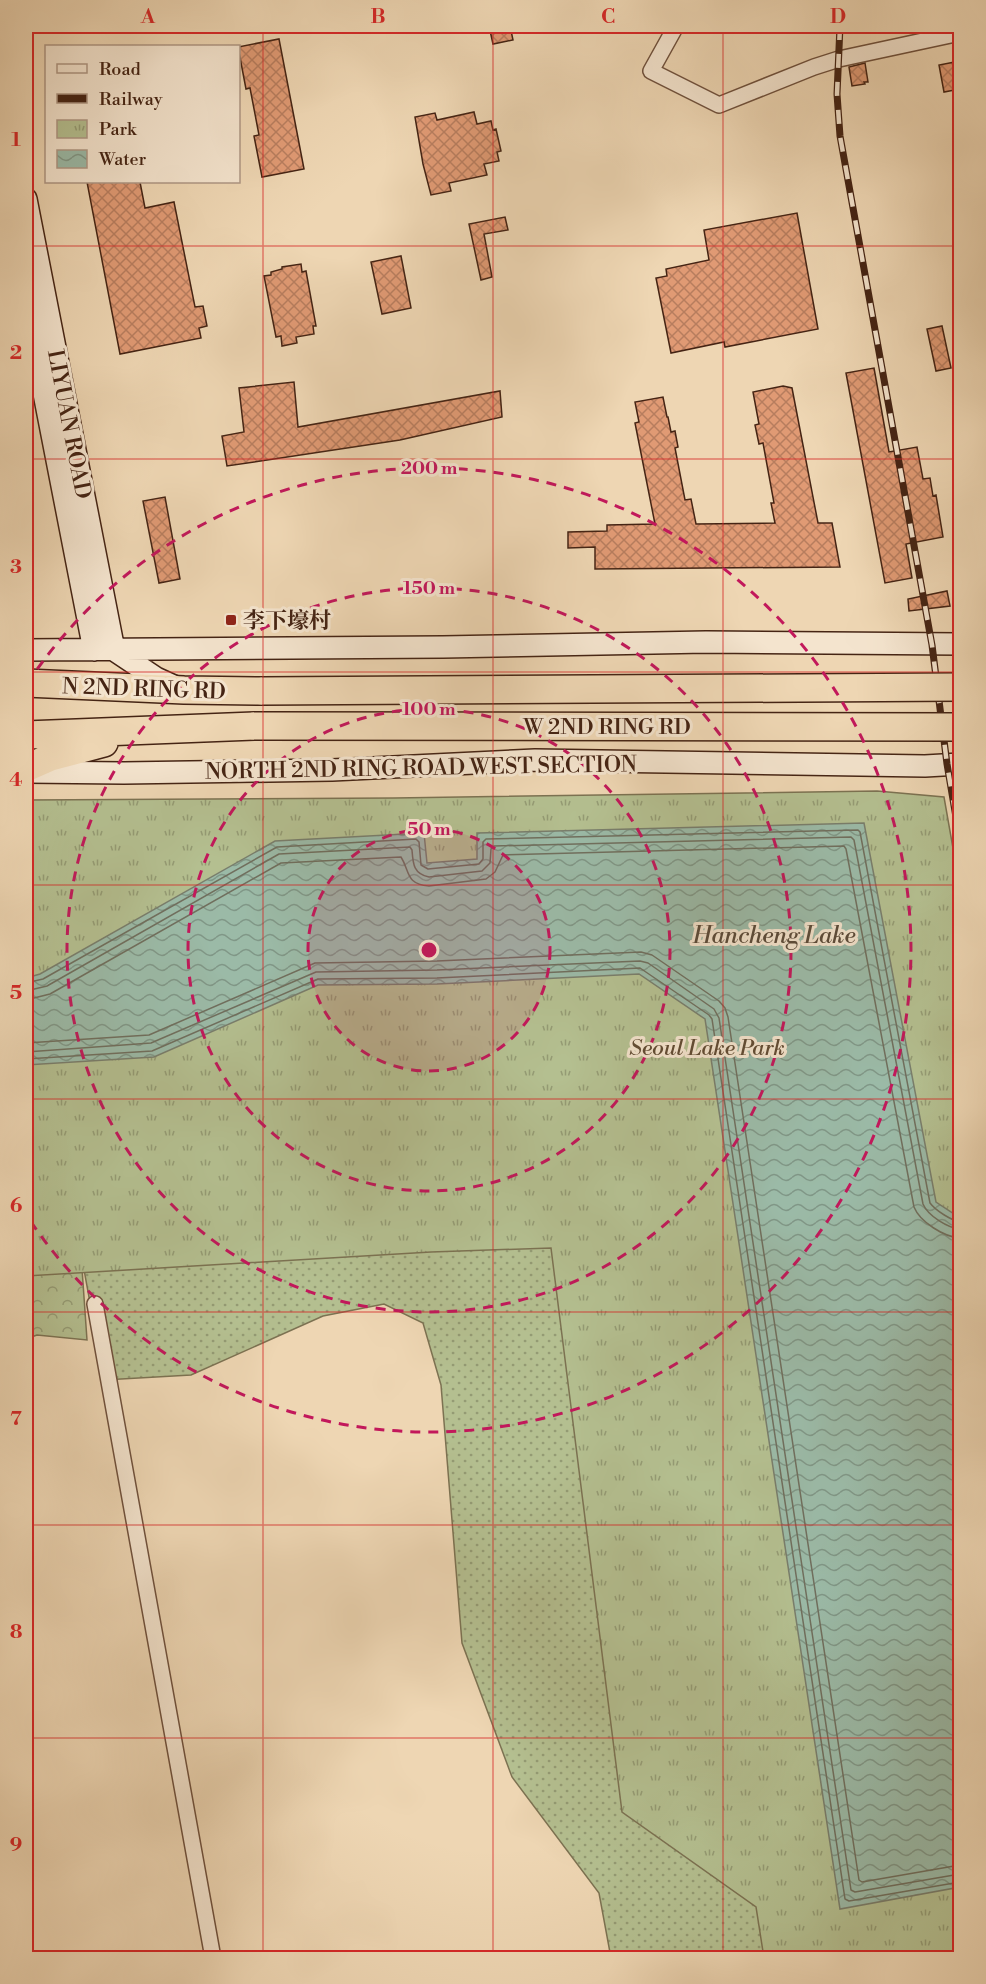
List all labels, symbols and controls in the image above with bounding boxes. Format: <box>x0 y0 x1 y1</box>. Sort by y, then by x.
text: A <box>140 5 156 30</box>
text: B <box>370 5 386 30</box>
text: C <box>601 5 615 30</box>
text: D <box>830 5 846 30</box>
legend <box>45 45 240 183</box>
text: Road <box>99 58 142 81</box>
text: Railway <box>99 88 163 111</box>
text: Park <box>99 118 138 141</box>
text: 1 <box>11 128 21 153</box>
text: Water <box>98 148 147 171</box>
text: 2 <box>10 341 22 366</box>
street label: LIYUAN ROAD <box>41 347 96 501</box>
text: 200 m <box>401 457 458 480</box>
text: 3 <box>10 555 22 580</box>
text: 150 m <box>403 577 456 600</box>
place label: 李下壕村 <box>243 608 331 635</box>
marker: 李下壕村 <box>224 613 238 627</box>
street label: N 2ND RING RD <box>62 673 226 706</box>
text: 100 m <box>402 698 456 721</box>
street label: W 2ND RING RD <box>522 714 691 741</box>
street label: NORTH 2ND RING ROAD WEST SECTION <box>205 751 638 786</box>
text: 4 <box>9 768 23 793</box>
text: 50 m <box>407 818 451 841</box>
water label: Hancheng Lake <box>691 921 856 951</box>
centre of rings <box>419 940 439 960</box>
text: 5 <box>10 981 22 1006</box>
park label: Seoul Lake Park <box>629 1035 785 1062</box>
text: 6 <box>10 1194 23 1219</box>
text: 7 <box>10 1407 22 1432</box>
text: 8 <box>10 1620 23 1645</box>
text: 9 <box>10 1833 22 1858</box>

